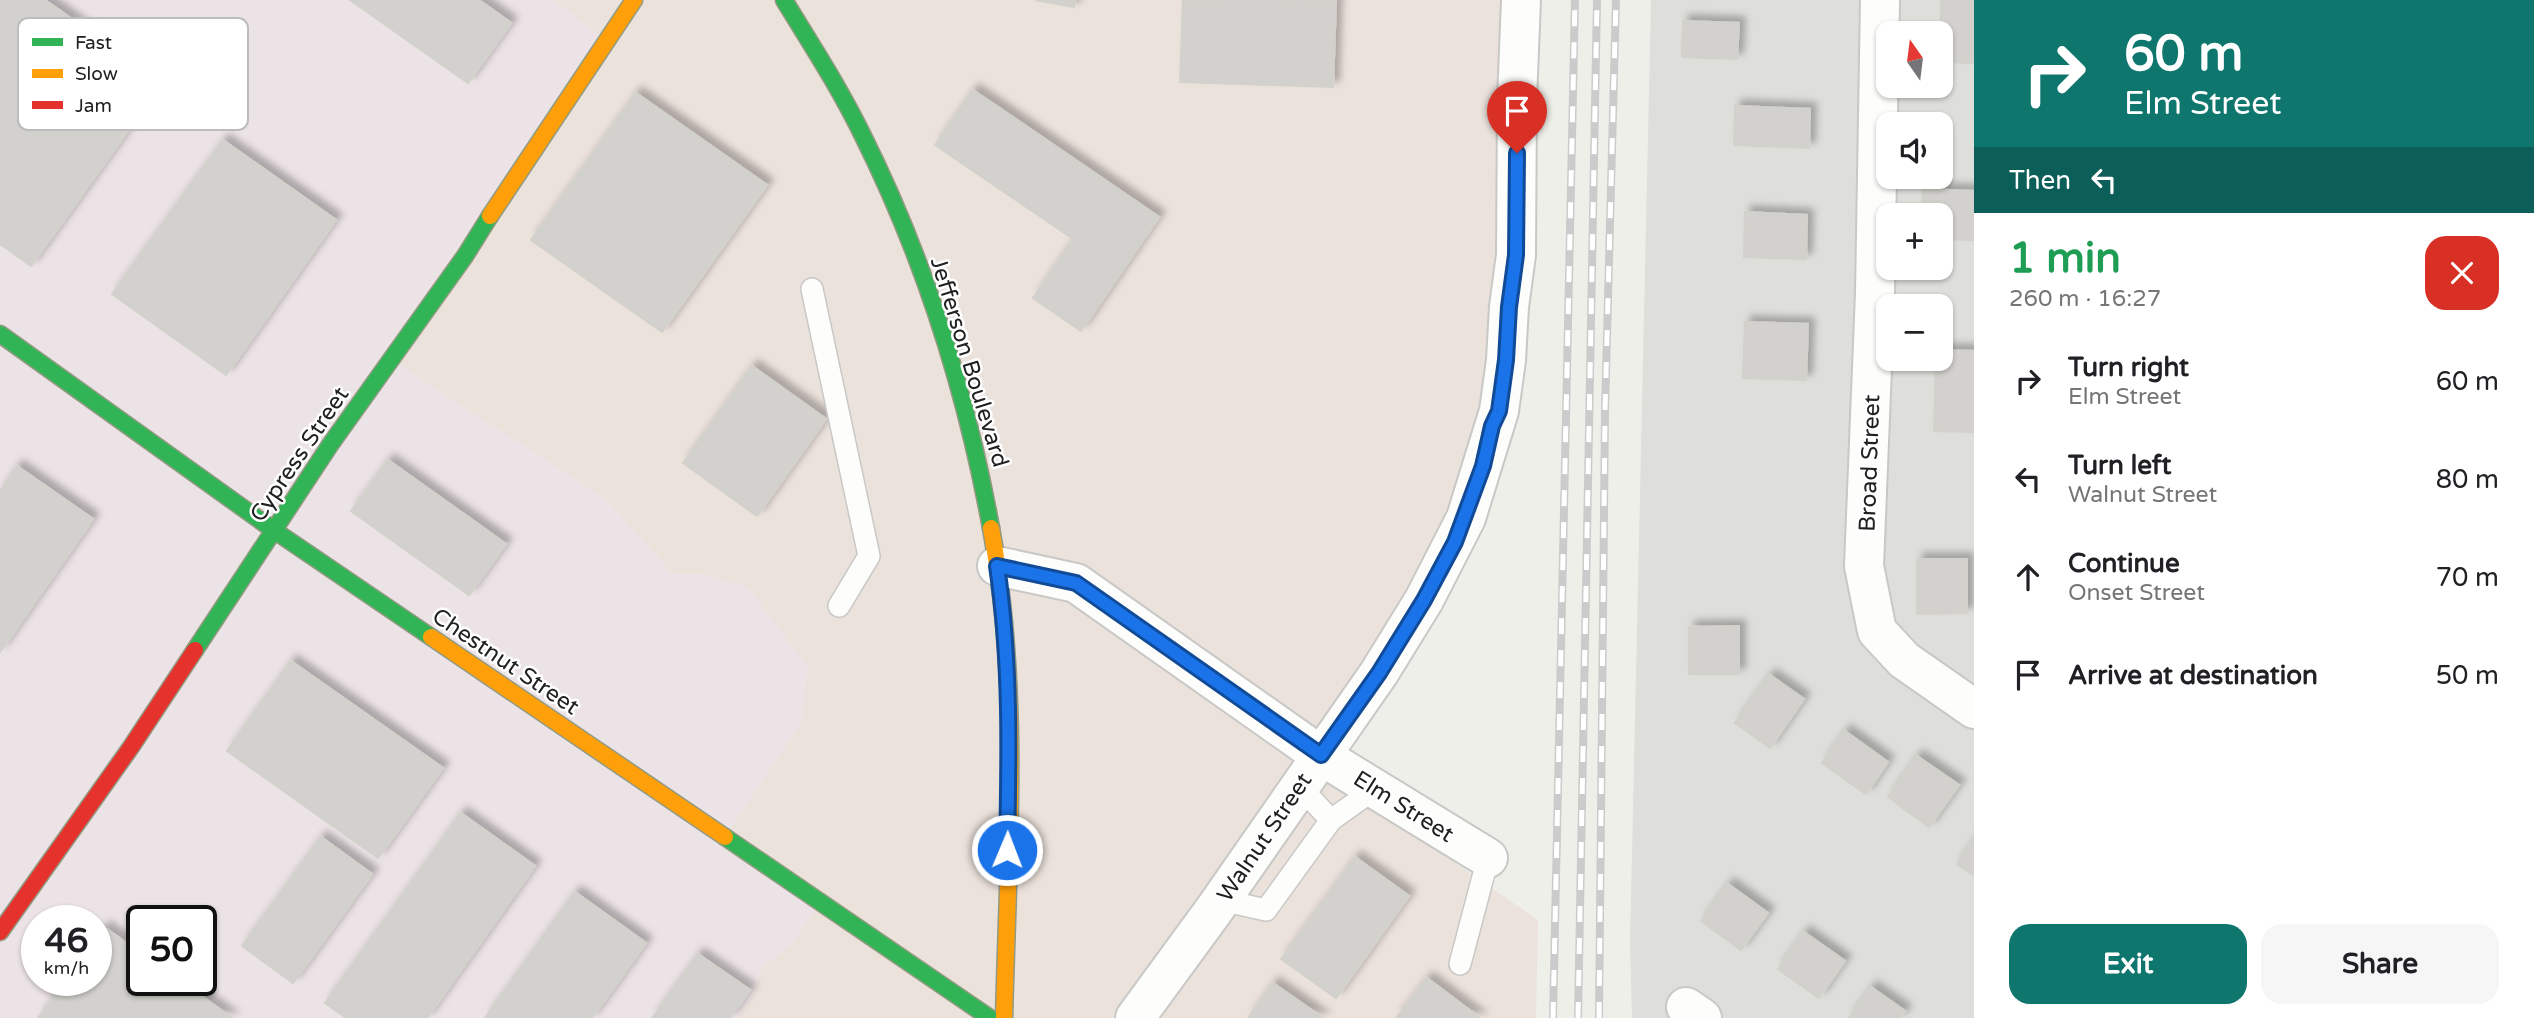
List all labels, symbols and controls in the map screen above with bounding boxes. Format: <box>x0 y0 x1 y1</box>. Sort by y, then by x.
legend <box>18 18 248 130</box>
north arrow <box>1876 21 1953 98</box>
map controls <box>1876 21 1953 371</box>
text: 60 m <box>2124 25 2243 84</box>
icon: right <box>2009 28 2100 119</box>
text: Fast <box>75 32 112 54</box>
text: Slow <box>75 63 118 85</box>
pin <box>1487 81 1547 153</box>
text: Elm Street <box>2124 85 2282 123</box>
icon: arrive <box>1498 92 1536 130</box>
text: Jam <box>75 95 112 117</box>
button: sound <box>1876 112 1953 189</box>
icon: left <box>2085 161 2123 199</box>
text: Then <box>2009 165 2071 196</box>
button: + <box>1876 203 1953 280</box>
text: 1 min <box>2009 233 2121 284</box>
button: close <box>2425 236 2499 310</box>
street label: Jefferson Boulevard <box>924 254 1014 471</box>
text: 260 m · 16:27 <box>2009 285 2161 313</box>
button: − <box>1876 294 1953 371</box>
text: Turn right <box>2068 352 2189 383</box>
icon: right <box>2009 362 2047 400</box>
text: 60 m <box>2436 366 2499 397</box>
street label: Cypress Street <box>244 381 355 527</box>
text: Elm Street <box>2068 383 2181 411</box>
street label: Broad Street <box>1854 394 1886 532</box>
text: Turn left <box>2068 450 2171 481</box>
icon: left <box>2009 460 2047 498</box>
text: 80 m <box>2436 464 2499 495</box>
text: Walnut Street <box>2068 481 2217 509</box>
text: Continue <box>2068 548 2180 579</box>
icon: ahead <box>2009 558 2047 596</box>
text: 70 m <box>2436 562 2499 593</box>
text: Onset Street <box>2068 579 2205 607</box>
street label: Chestnut Street <box>427 602 584 721</box>
icon: arrive <box>2009 656 2047 694</box>
text: Arrive at destination <box>2068 660 2318 691</box>
text: 50 m <box>2436 660 2499 691</box>
street label: Elm Street <box>1348 765 1459 849</box>
street label: Walnut Street <box>1211 768 1318 907</box>
position arrow <box>970 813 1044 887</box>
speed limit sign: 50 <box>126 905 217 996</box>
text: 46 <box>45 920 88 962</box>
button: Exit <box>2009 924 2247 1004</box>
button: Share <box>2261 924 2499 1004</box>
text: km/h <box>44 957 89 979</box>

